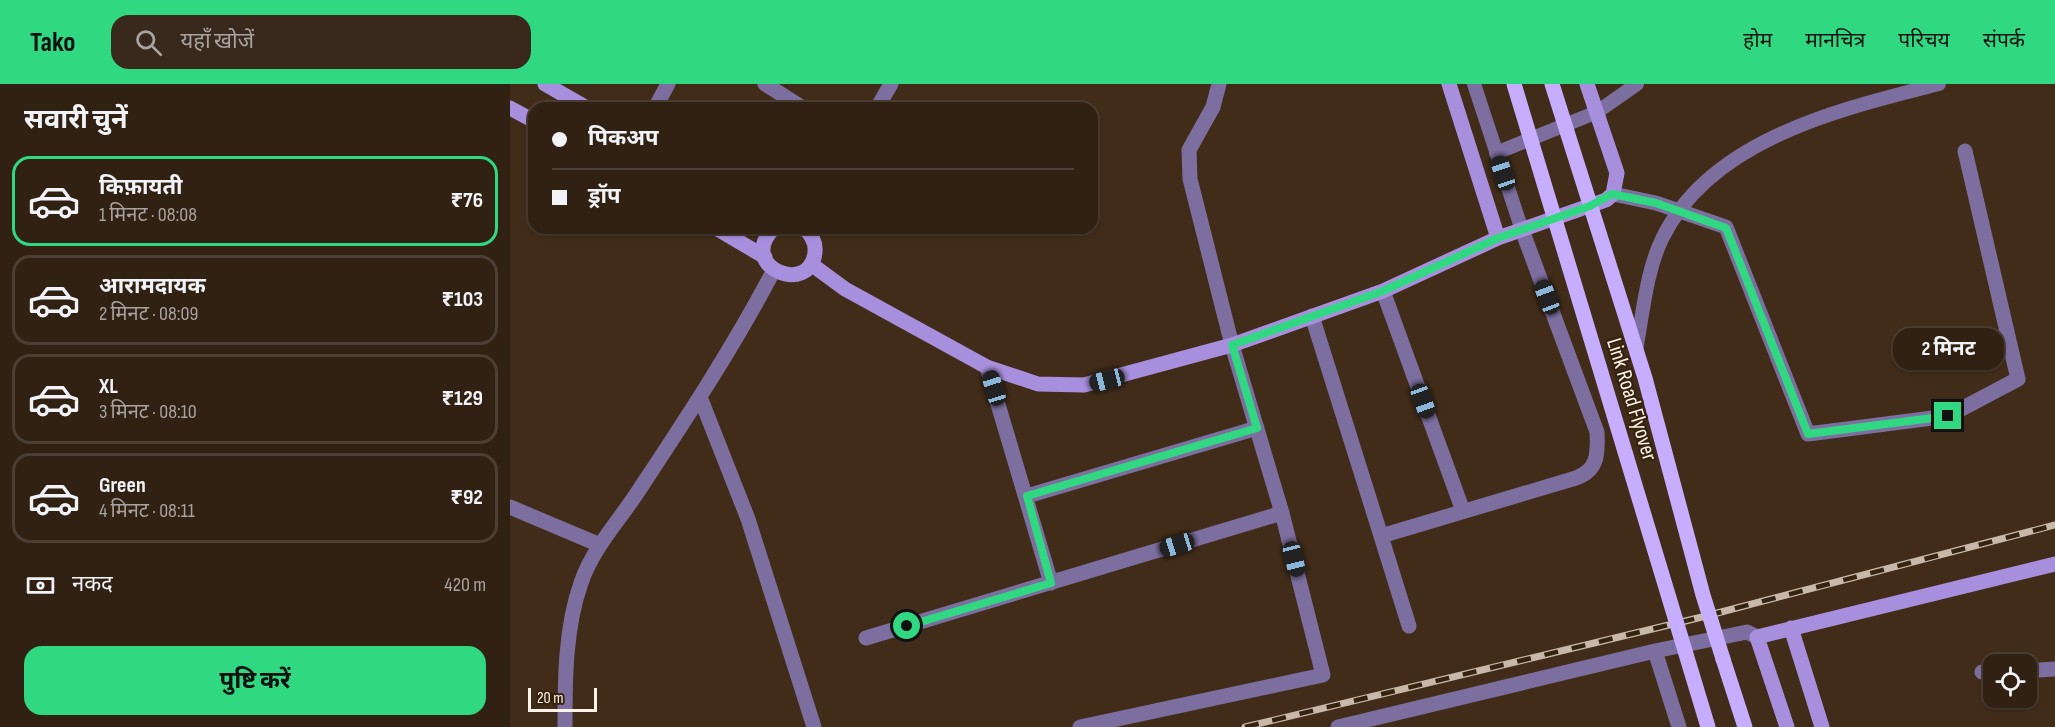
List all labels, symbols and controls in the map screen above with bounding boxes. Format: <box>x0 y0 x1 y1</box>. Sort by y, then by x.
search box <box>111 15 531 69</box>
text: Tako <box>30 26 75 59</box>
icon: search <box>132 26 165 59</box>
text: यहाँ खोजें <box>180 28 254 55</box>
text: होम <box>1743 28 1772 53</box>
text: मानचित्र <box>1805 28 1865 53</box>
text: परिचय <box>1898 28 1950 53</box>
text: संपर्क <box>1983 28 2025 53</box>
text: सवारी चुनें <box>24 104 128 136</box>
text: पिकअप <box>588 125 659 152</box>
car <box>1489 153 1517 193</box>
icon: car <box>27 174 81 228</box>
text: किफ़ायती <box>99 174 183 201</box>
text: ड्रॉप <box>588 183 621 210</box>
text: ₹76 <box>450 187 483 214</box>
text: 1 मिनट · 08:08 <box>99 203 197 227</box>
icon: car <box>27 273 81 327</box>
text: आरामदायक <box>99 273 206 300</box>
car <box>1532 277 1562 317</box>
text: ₹103 <box>441 286 483 313</box>
text: 2 मिनट · 08:09 <box>99 302 198 326</box>
callout: 2 मिनट <box>1892 329 2004 371</box>
street label: Link Road Flyover <box>1600 335 1663 464</box>
text: 2 मिनट <box>1922 337 1975 361</box>
car <box>1087 367 1127 393</box>
car <box>980 368 1008 408</box>
icon: car <box>27 372 81 426</box>
text: XL <box>99 373 118 400</box>
car <box>1408 381 1438 421</box>
text: ₹129 <box>441 385 483 412</box>
text: 3 मिनट · 08:10 <box>99 400 197 424</box>
route end <box>1934 402 1961 429</box>
icon: car <box>27 471 81 525</box>
text: Green <box>99 472 146 499</box>
text: ₹92 <box>450 484 483 511</box>
text: 4 मिनट · 08:11 <box>99 499 195 523</box>
car <box>1157 531 1197 559</box>
car <box>1281 539 1307 579</box>
icon: cash <box>24 569 57 602</box>
text: नकद <box>72 571 113 598</box>
text: 420 m <box>444 573 486 597</box>
route start <box>893 612 920 639</box>
button: पुष्टि करें <box>24 646 486 715</box>
map controls <box>1983 654 2037 708</box>
button: locate <box>1983 654 2037 708</box>
scale bar <box>528 685 597 712</box>
text: 20 m <box>537 689 564 708</box>

